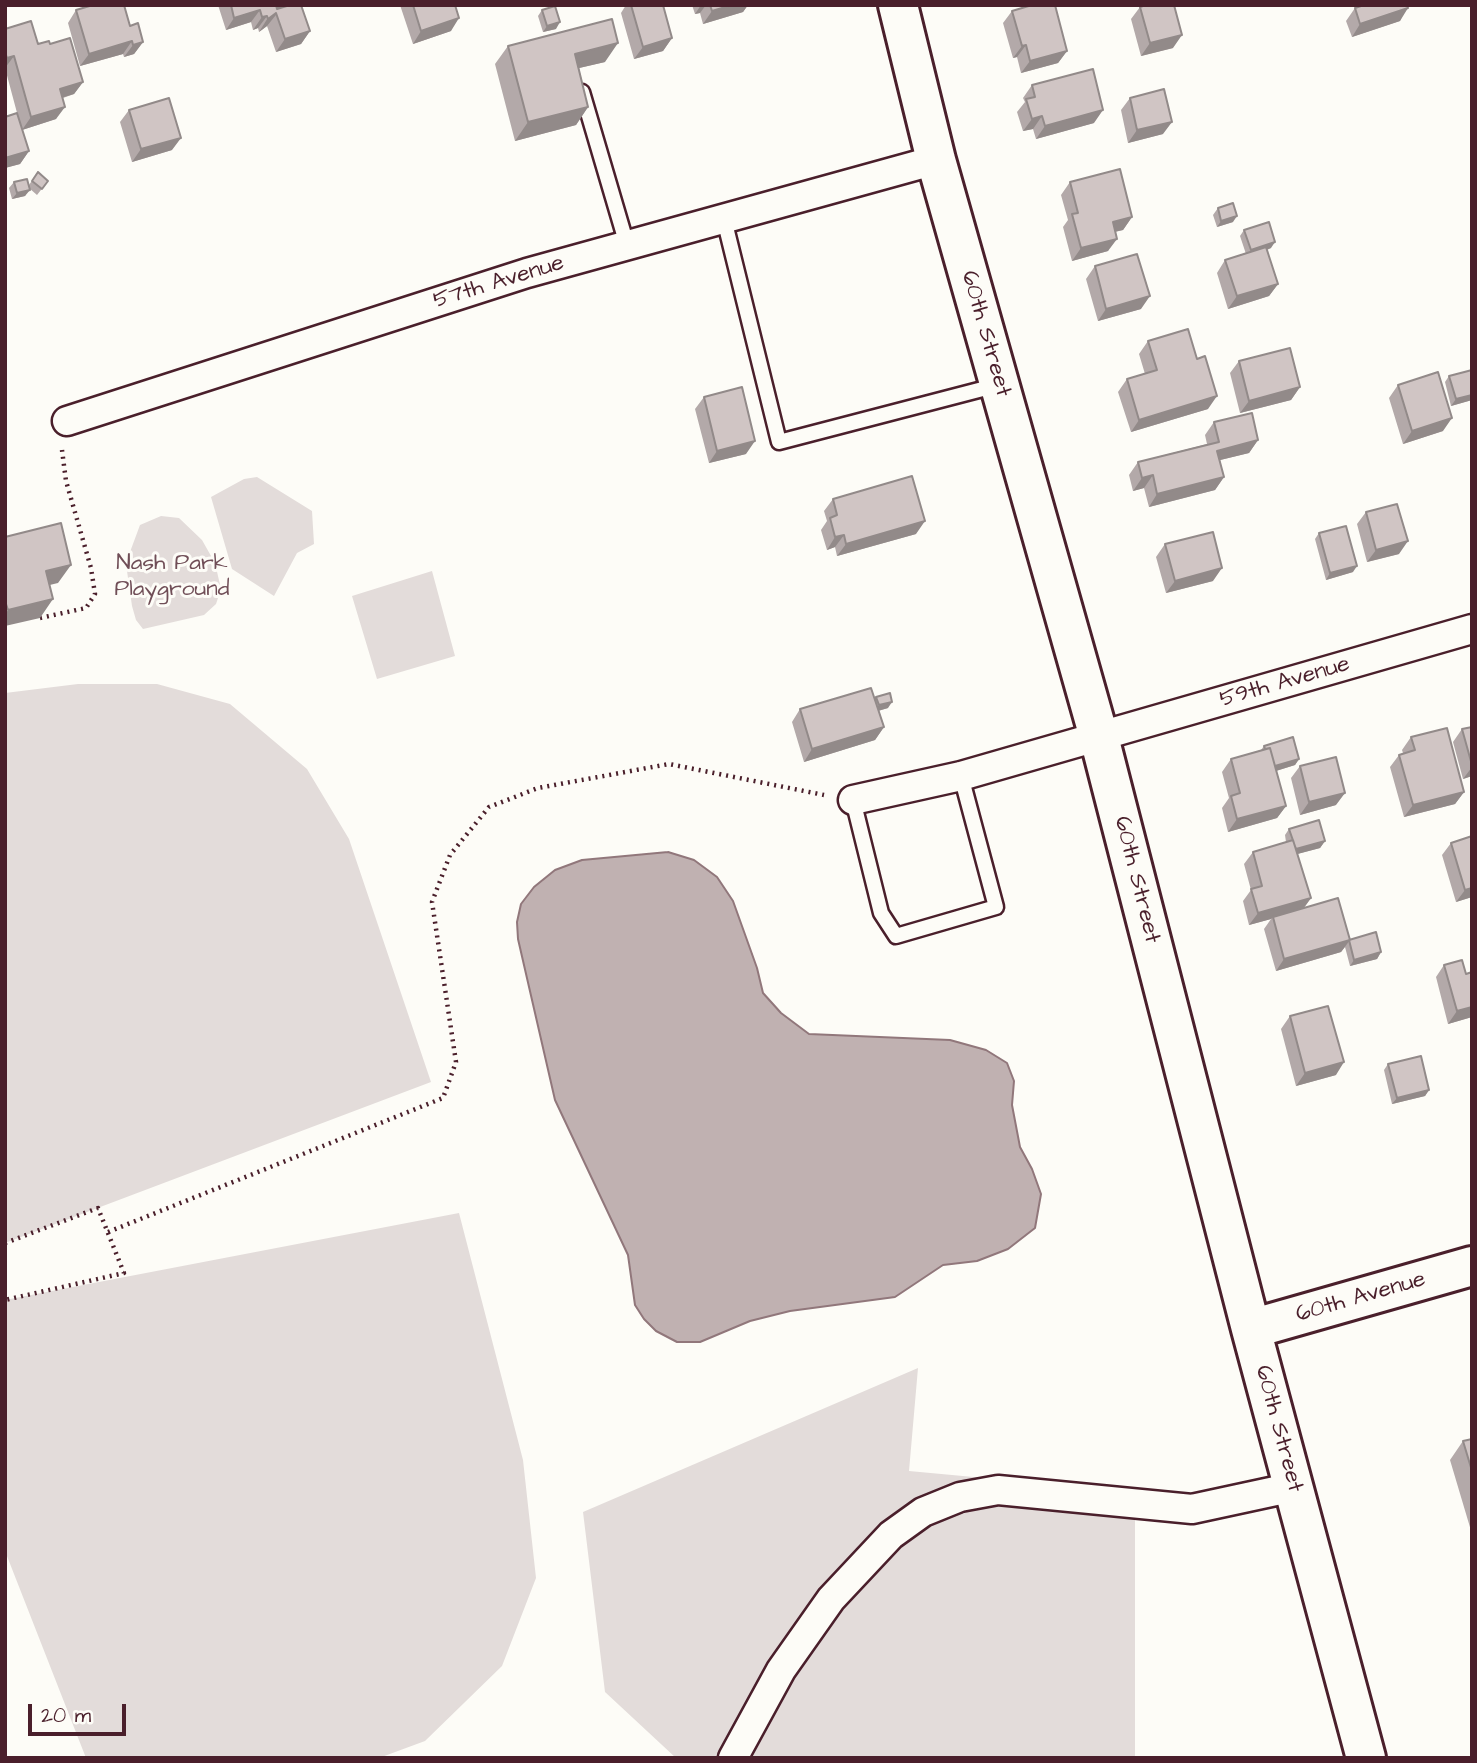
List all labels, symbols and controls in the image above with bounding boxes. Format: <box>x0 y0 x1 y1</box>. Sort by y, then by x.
street label: 57th Avenue <box>430 250 568 316</box>
street label: 60th Street <box>954 268 1016 400</box>
park label: Nash Park Playground <box>114 550 230 604</box>
street label: 59th Avenue <box>1217 651 1353 715</box>
street label: 60th Street <box>1107 814 1165 946</box>
street label: 60th Avenue <box>1293 1266 1429 1330</box>
street label: 60th Street <box>1248 1363 1308 1495</box>
scale bar <box>32 1690 130 1734</box>
text: 20 m <box>41 1701 91 1730</box>

